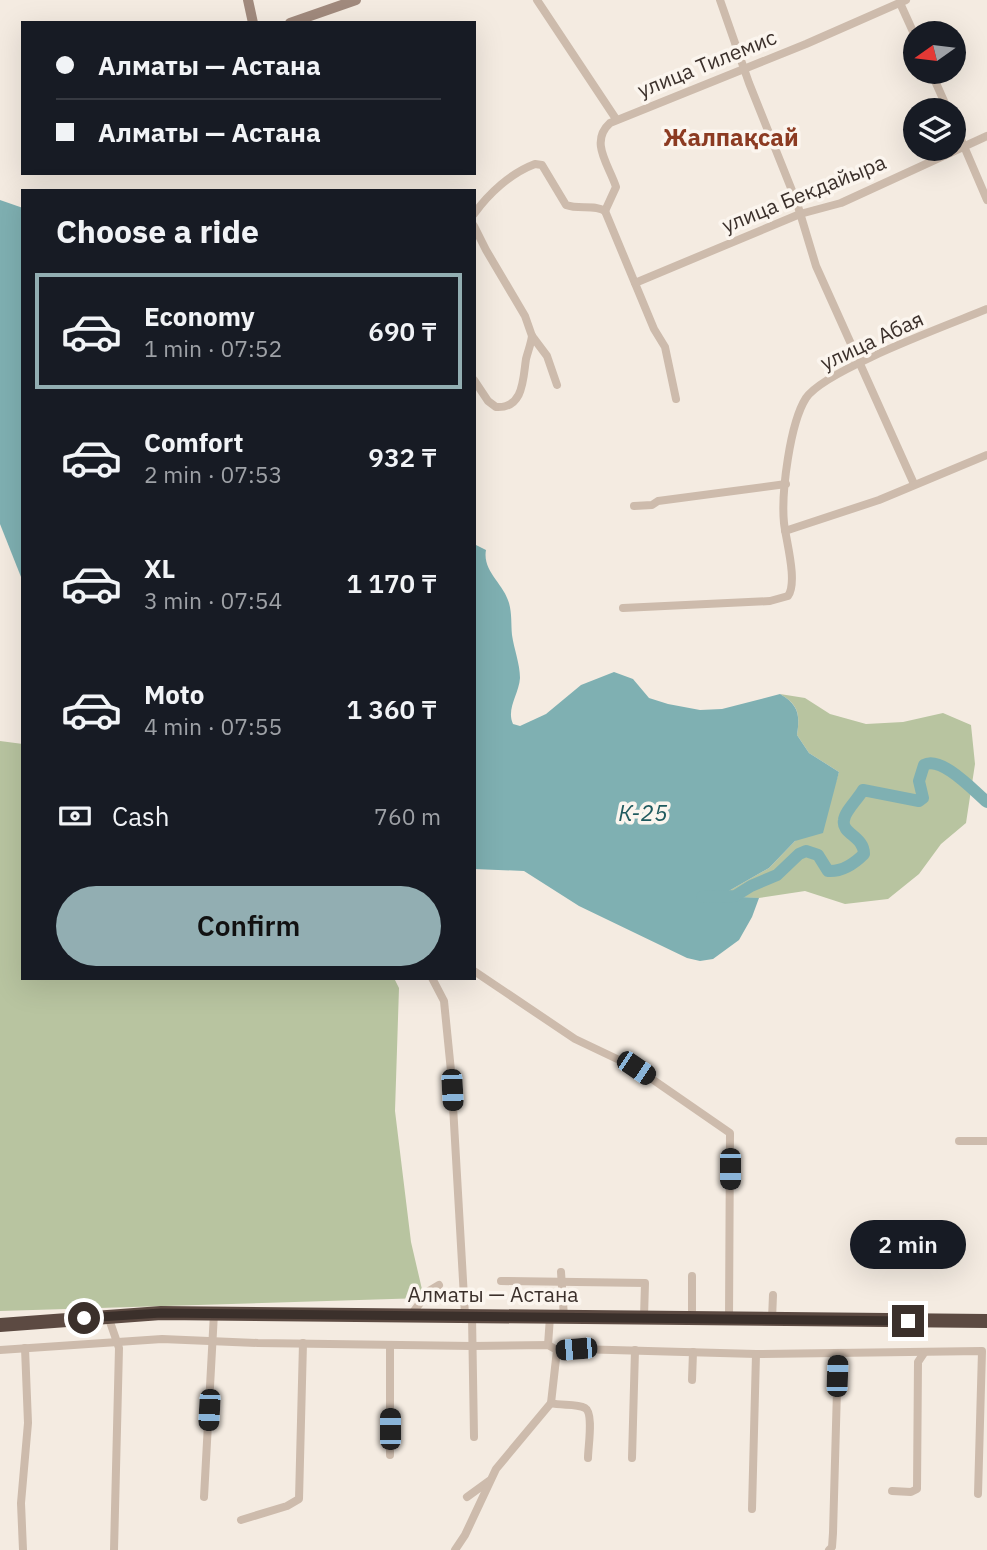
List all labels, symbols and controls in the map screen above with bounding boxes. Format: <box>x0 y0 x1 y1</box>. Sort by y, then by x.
north arrow <box>903 21 966 84</box>
map controls <box>903 21 966 161</box>
street label: улица Тилемис <box>633 22 780 104</box>
text: Алматы — Астана <box>98 48 321 82</box>
button: layers <box>903 98 966 161</box>
text: Алматы — Астана <box>98 115 321 149</box>
district label: Жалпақсай <box>663 121 799 153</box>
street label: улица Бекдайыра <box>717 147 890 239</box>
text: Choose a ride <box>56 210 259 252</box>
text: Economy <box>144 299 255 333</box>
icon: car <box>60 300 123 363</box>
street label: улица Абая <box>815 304 928 376</box>
text: 690 ₸ <box>368 314 437 348</box>
text: 1 min · 07:52 <box>144 333 282 363</box>
text: Comfort <box>144 425 243 459</box>
icon: car <box>60 426 123 489</box>
text: 932 ₸ <box>368 440 437 474</box>
text: 2 min · 07:53 <box>144 459 282 489</box>
text: XL <box>144 551 175 585</box>
icon: car <box>60 552 123 615</box>
text: 1 170 ₸ <box>347 566 437 600</box>
text: 3 min · 07:54 <box>144 585 282 615</box>
text: Moto <box>144 677 204 711</box>
icon: car <box>60 678 123 741</box>
text: 1 360 ₸ <box>347 692 437 726</box>
text: 4 min · 07:55 <box>144 711 282 741</box>
icon: cash <box>56 797 94 835</box>
water label: К-25 <box>618 797 668 827</box>
text: Cash <box>112 799 169 833</box>
text: 760 m <box>374 801 441 831</box>
button: Confirm <box>56 886 441 966</box>
car <box>613 1048 660 1088</box>
car <box>441 1068 464 1112</box>
car <box>720 1148 741 1190</box>
callout: 2 min <box>850 1220 966 1268</box>
text: 2 min <box>878 1229 938 1259</box>
street label: Алматы — Астана <box>408 1280 578 1308</box>
route start <box>68 1302 100 1334</box>
route end <box>892 1305 924 1337</box>
car <box>555 1337 598 1361</box>
car <box>826 1355 849 1397</box>
car <box>198 1388 221 1432</box>
car <box>380 1408 401 1450</box>

